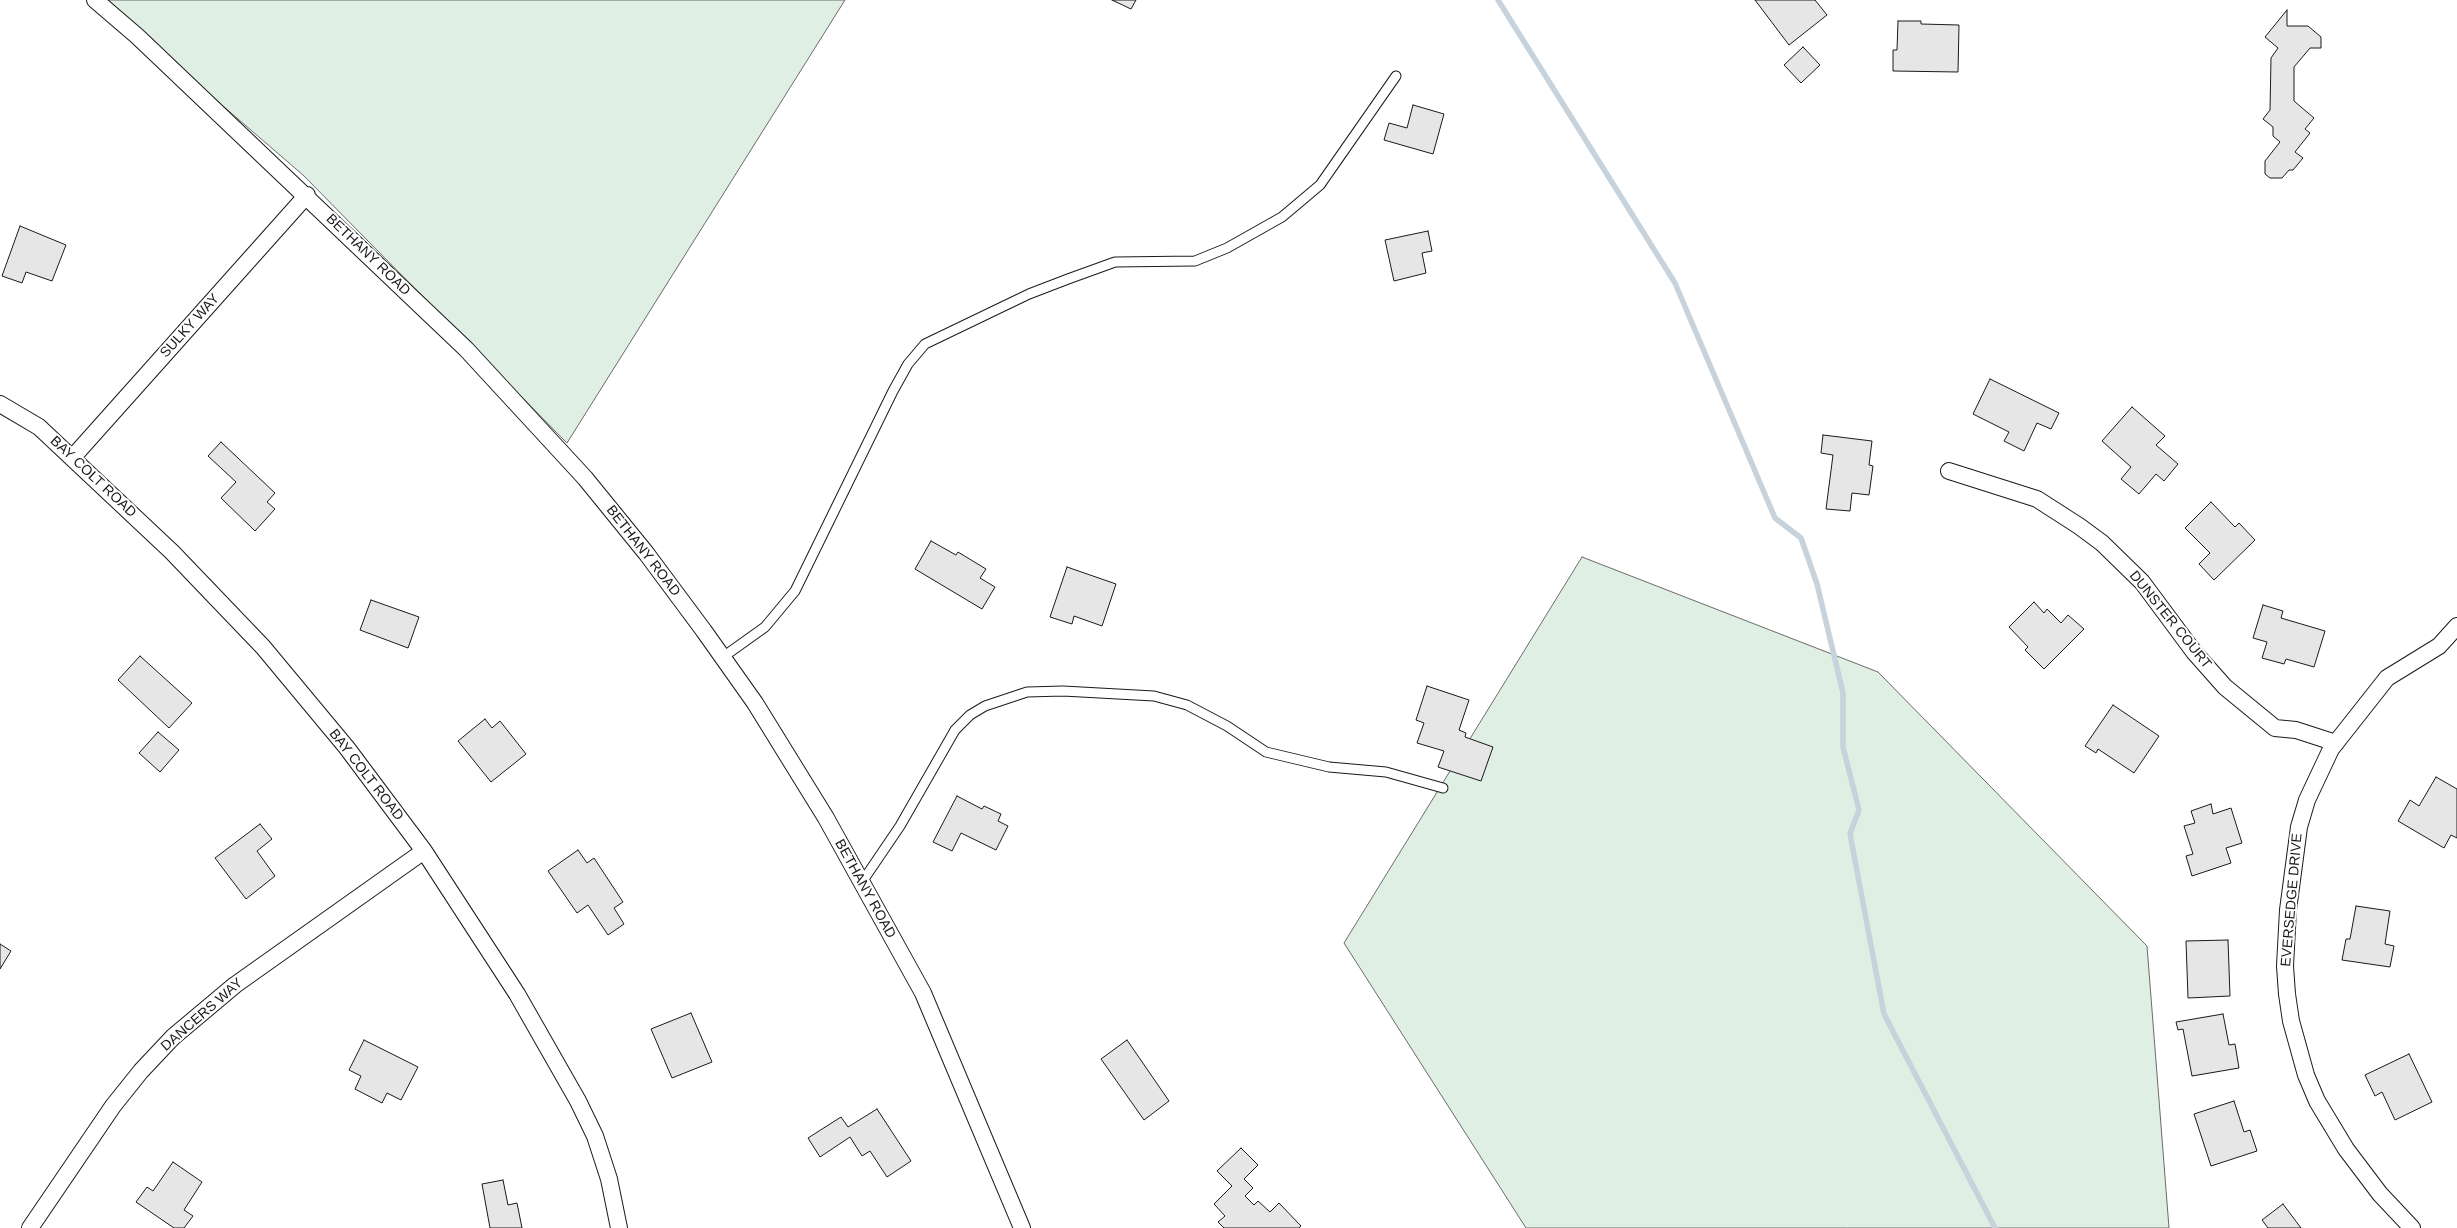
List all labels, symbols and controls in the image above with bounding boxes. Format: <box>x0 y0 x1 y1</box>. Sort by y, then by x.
street label: BETHANY ROAD <box>322 211 414 299</box>
street label: SULKY WAY <box>157 291 223 361</box>
street label: BAY COLT ROAD <box>46 433 140 521</box>
street label: BETHANY ROAD <box>602 502 684 600</box>
street label: DUNSTER COURT <box>2125 568 2215 672</box>
street label: BAY COLT ROAD <box>325 726 407 824</box>
street label: EVERSEDGE DRIVE <box>2278 833 2306 967</box>
street label: BETHANY ROAD <box>831 837 899 941</box>
street label: DANCERS WAY <box>158 975 246 1055</box>

